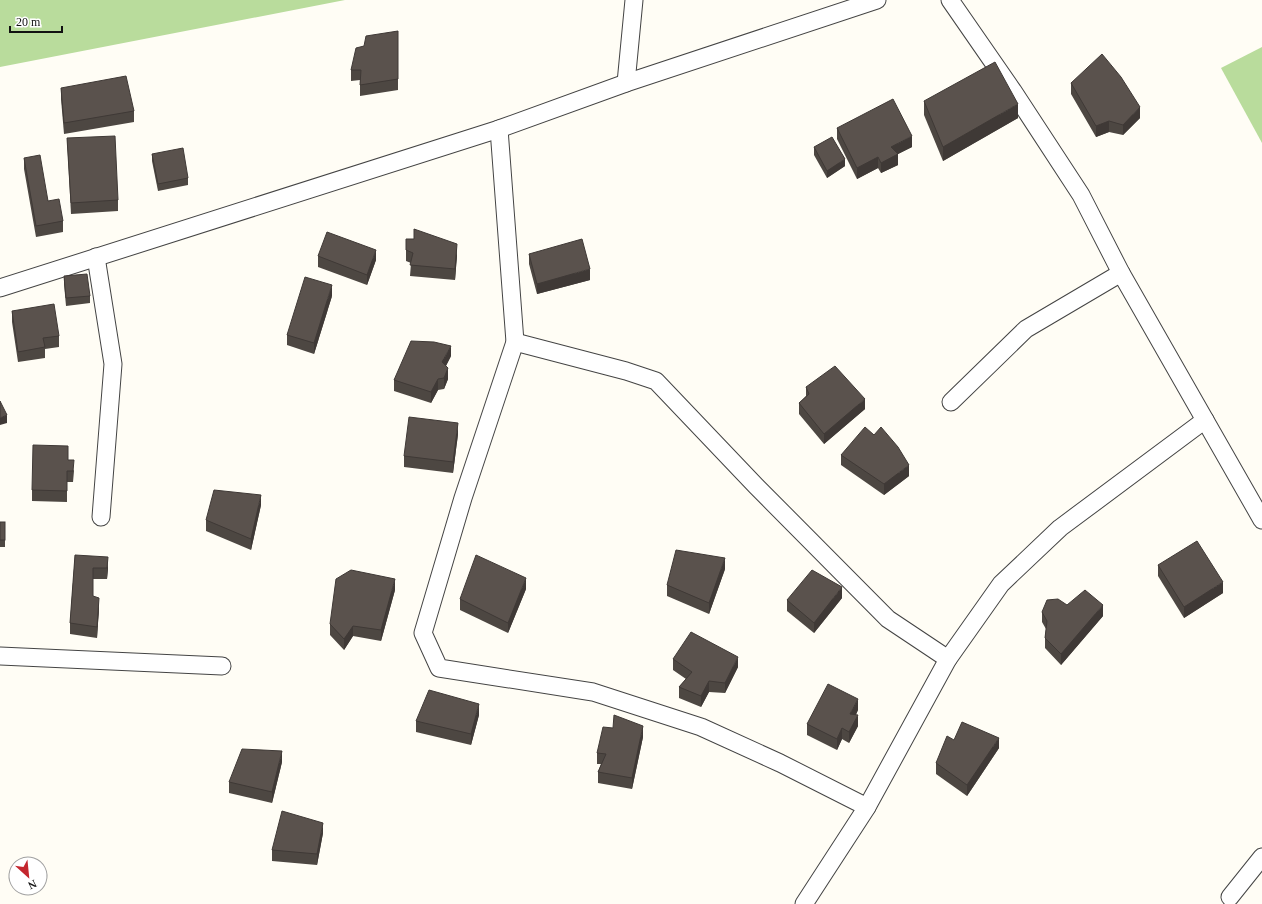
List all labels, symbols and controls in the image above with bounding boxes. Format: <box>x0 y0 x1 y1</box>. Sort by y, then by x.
scale bar <box>10 8 62 34</box>
text: 20 m <box>16 15 41 29</box>
north arrow <box>8 856 48 896</box>
text: N <box>26 878 39 892</box>

